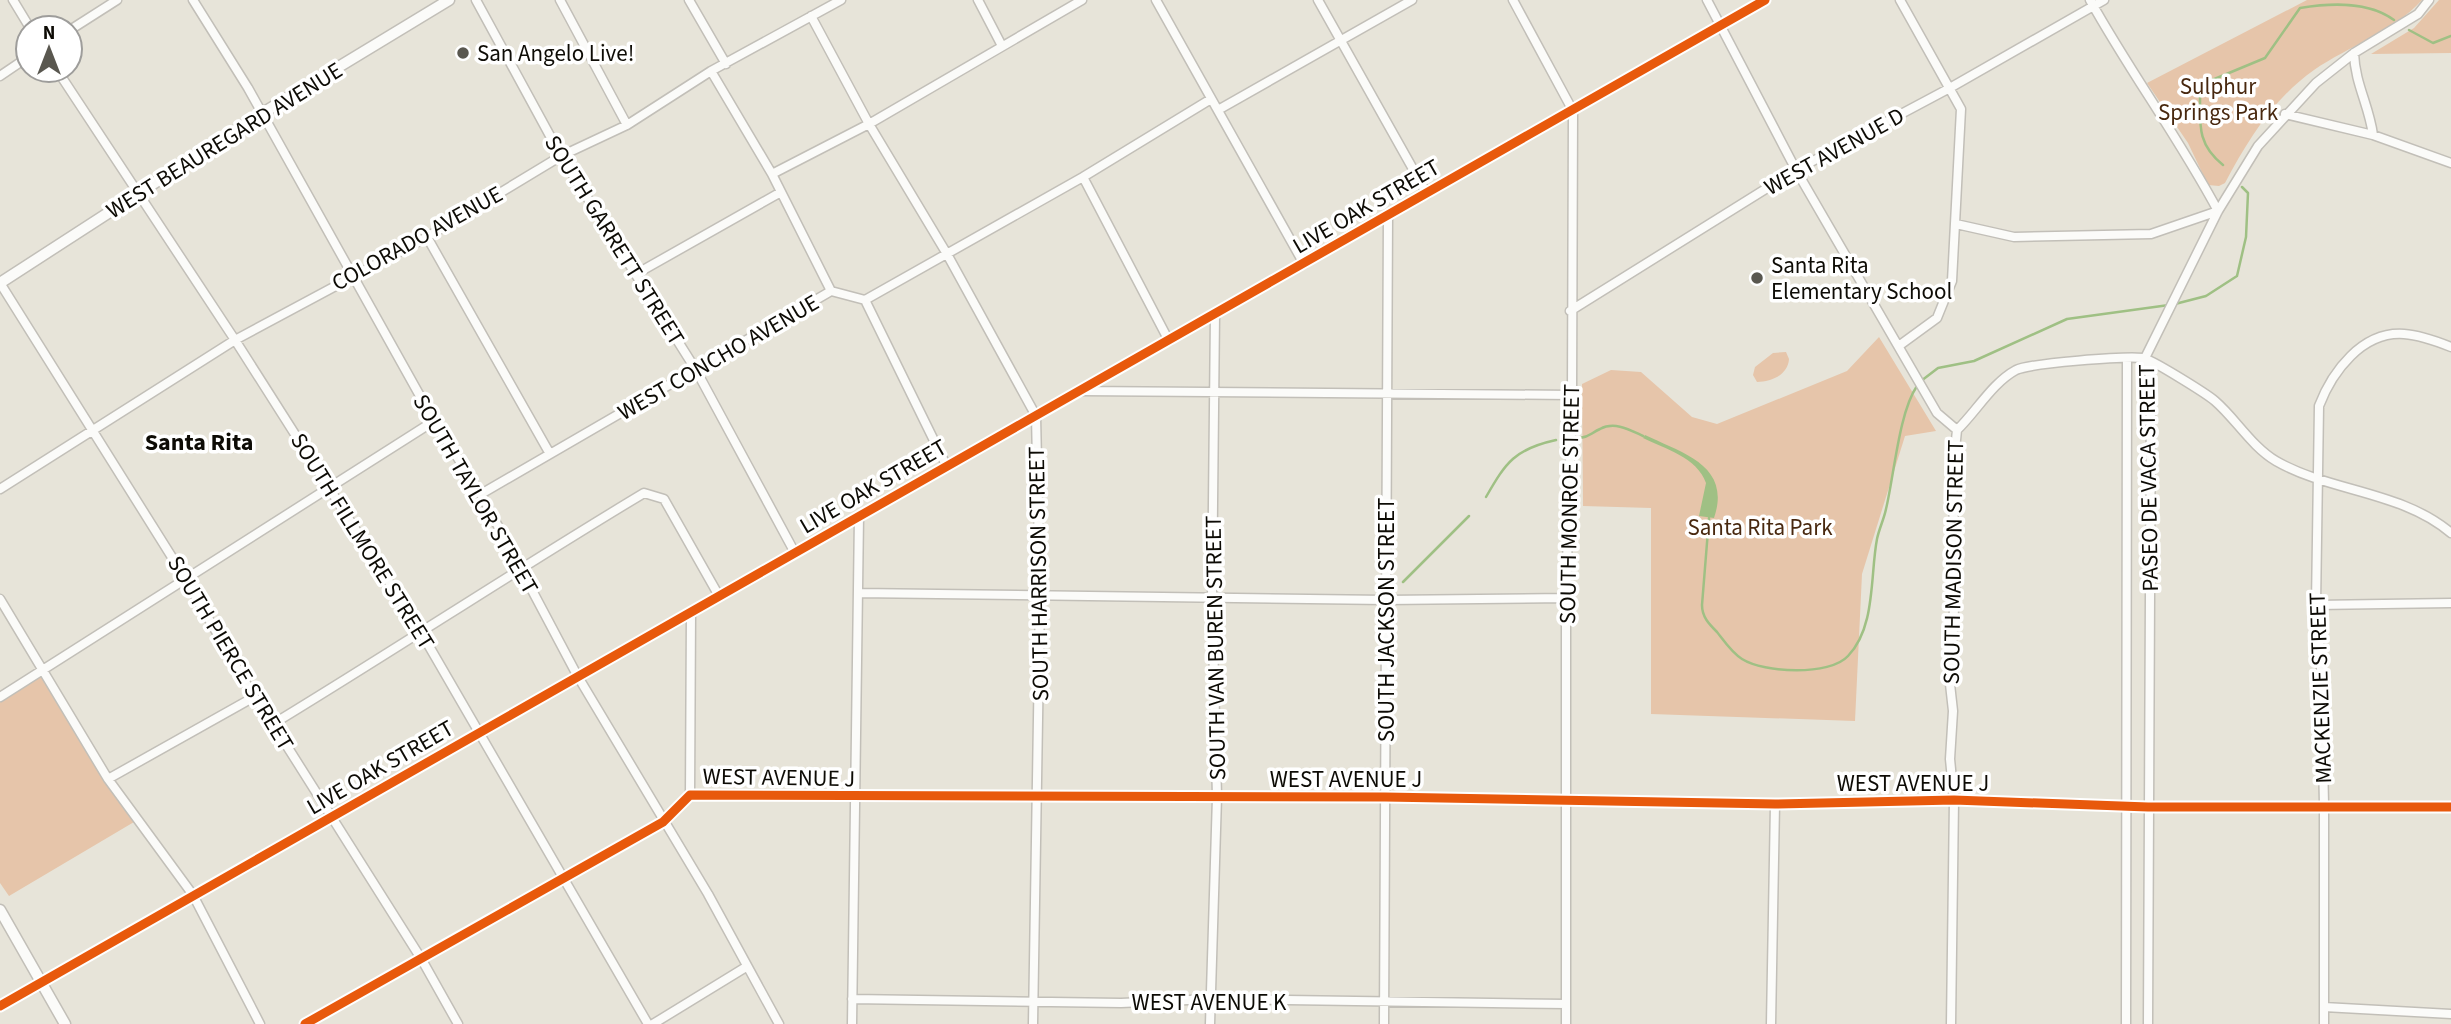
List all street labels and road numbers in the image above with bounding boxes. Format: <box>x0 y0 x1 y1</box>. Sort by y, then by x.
street label: WEST BEAUREGARD AVENUE <box>100 54 349 227</box>
street label: WEST AVENUE D <box>1758 99 1910 204</box>
street label: SOUTH GARRETT STREET <box>536 129 693 352</box>
street label: LIVE OAK STREET <box>1287 151 1446 262</box>
street label: COLORADO AVENUE <box>326 178 509 299</box>
street label: WEST CONCHO AVENUE <box>611 286 825 429</box>
street label: PASEO DE VACA STREET <box>2130 364 2167 592</box>
street label: SOUTH MONROE STREET <box>1551 384 1588 624</box>
street label: SOUTH TAYLOR STREET <box>405 388 546 600</box>
street label: SOUTH FILLMORE STREET <box>282 427 443 656</box>
street label: LIVE OAK STREET <box>794 431 953 542</box>
street label: SOUTH MADISON STREET <box>1935 439 1972 685</box>
street label: SOUTH HARRISON STREET <box>1020 446 1057 702</box>
street label: SOUTH JACKSON STREET <box>1370 498 1403 742</box>
street label: SOUTH VAN BUREN STREET <box>1197 515 1234 781</box>
street label: SOUTH PIERCE STREET <box>159 550 302 757</box>
street label: MACKENZIE STREET <box>2301 592 2340 784</box>
street label: LIVE OAK STREET <box>301 712 460 823</box>
street label: WEST AVENUE J <box>702 760 856 795</box>
street label: WEST AVENUE J <box>1270 763 1422 796</box>
street label: WEST AVENUE J <box>1837 767 1989 800</box>
street label: WEST AVENUE K <box>1132 986 1287 1019</box>

